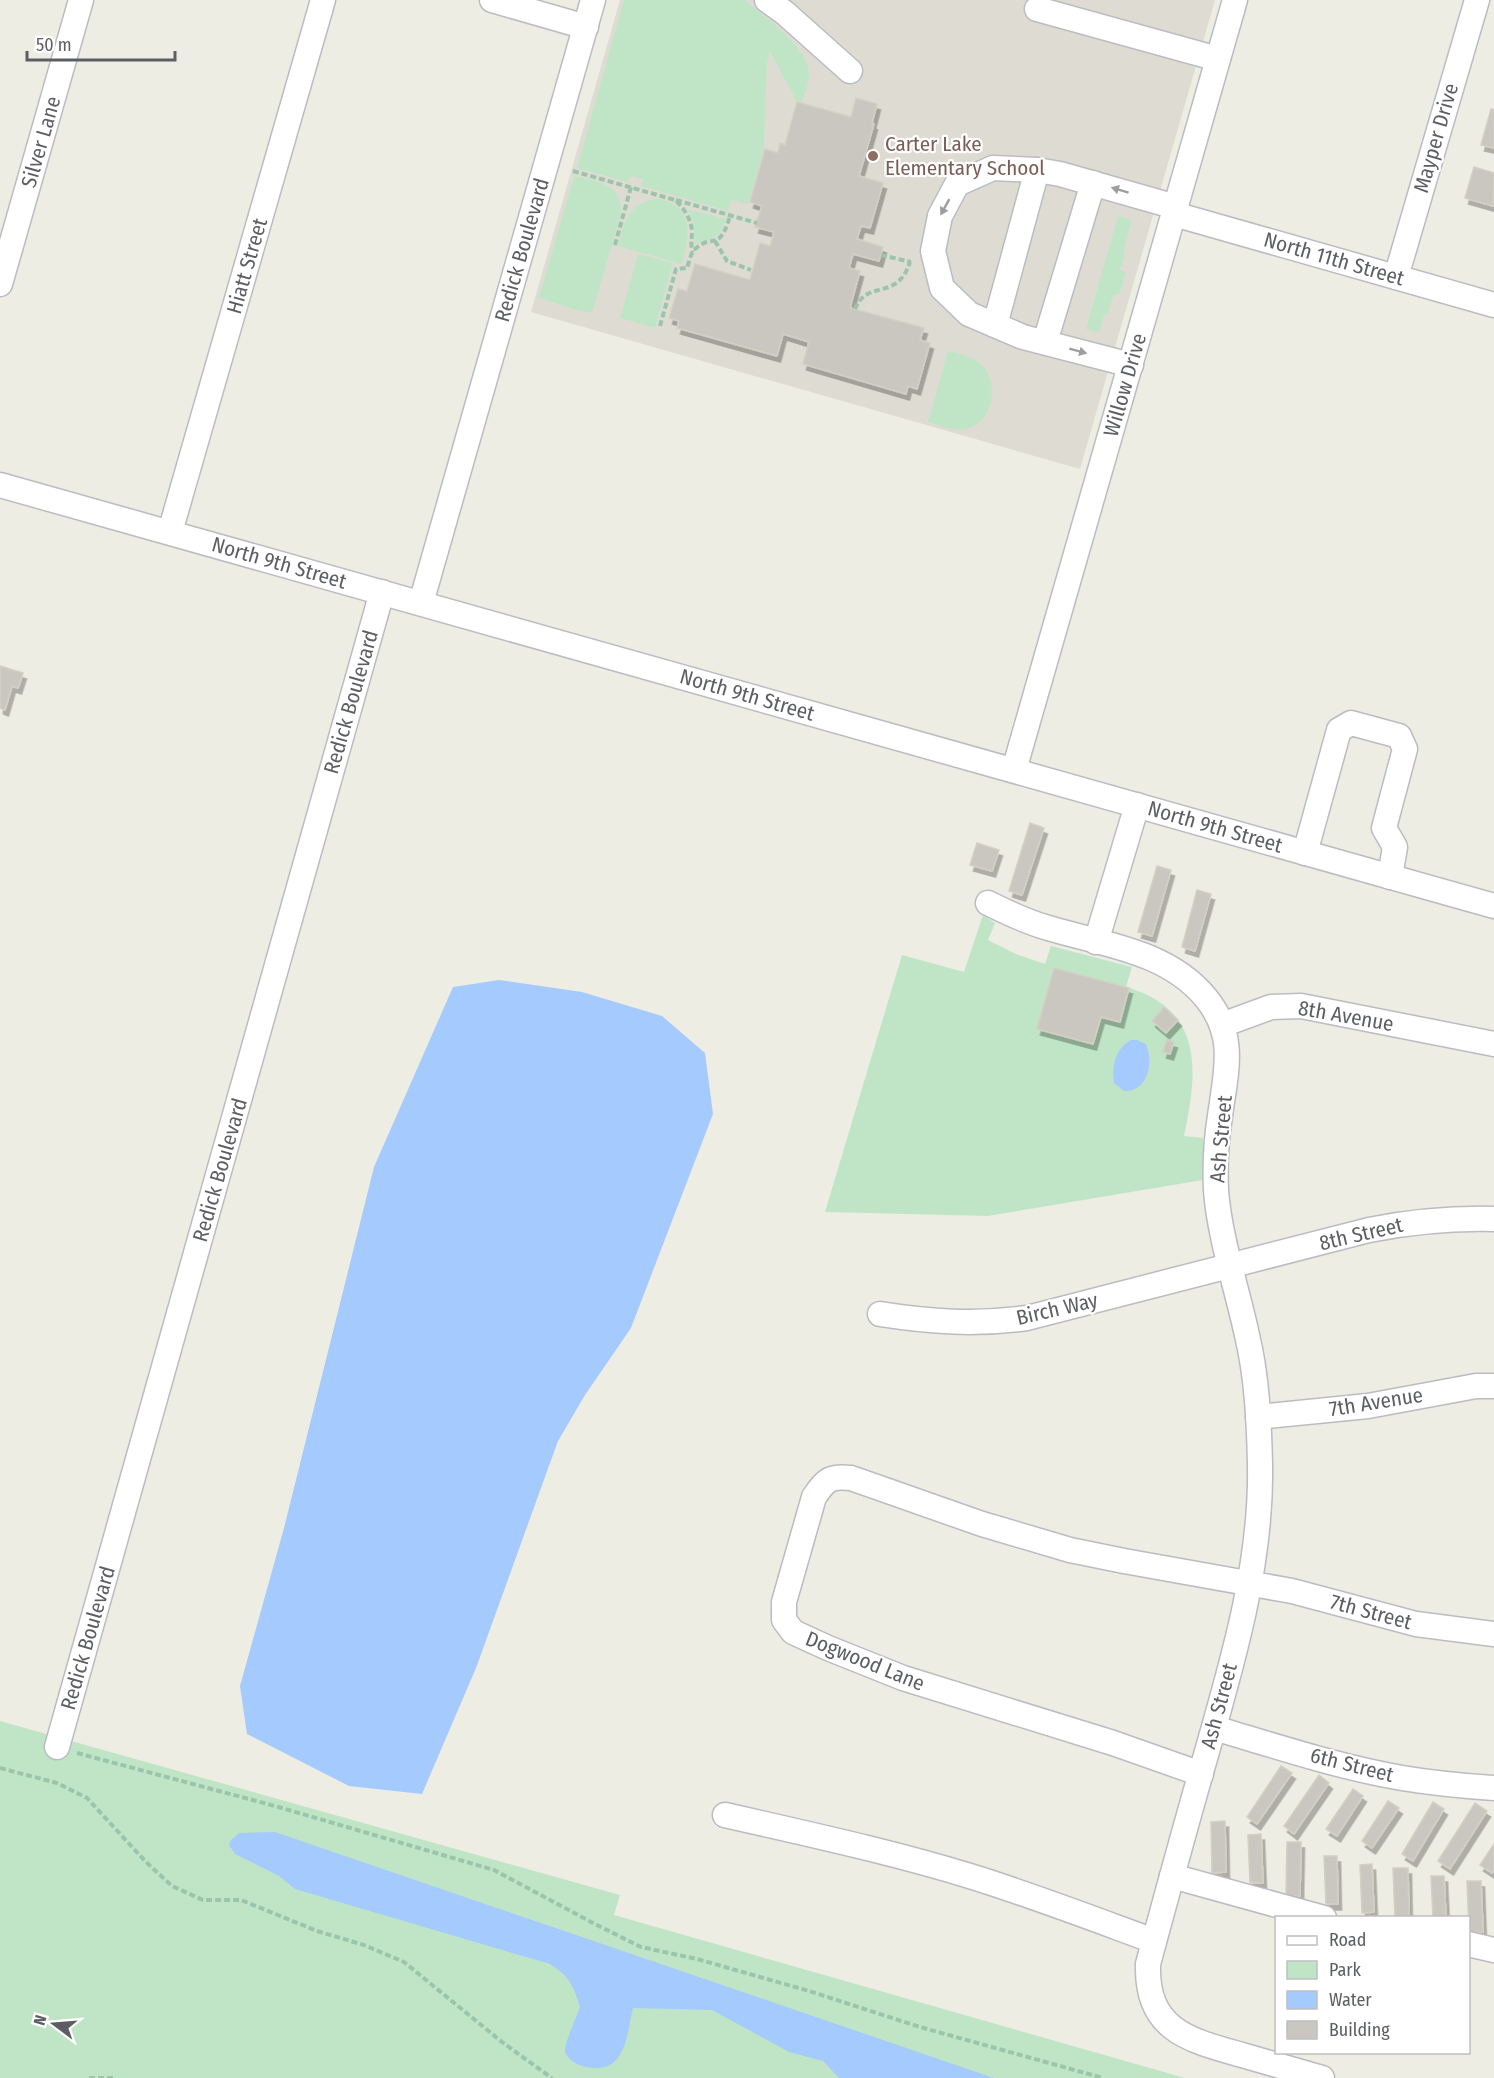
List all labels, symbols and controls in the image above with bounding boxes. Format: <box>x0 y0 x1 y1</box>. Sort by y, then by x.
scale bar <box>27 24 176 62</box>
text: 50 m <box>36 34 72 56</box>
street label: Mayper Drive <box>1408 80 1464 196</box>
street label: Silver Lane <box>16 93 66 191</box>
place label: Carter Lake Elementary School <box>885 131 1045 181</box>
marker: Carter Lake Elementary School <box>866 149 880 163</box>
street label: Redick Boulevard <box>489 175 555 325</box>
one-way arrow <box>1111 185 1129 194</box>
one-way arrow <box>940 199 950 216</box>
street label: Hiatt Street <box>221 215 273 317</box>
street label: North 11th Street <box>1261 227 1407 291</box>
street label: Willow Drive <box>1098 330 1152 440</box>
one-way arrow <box>1069 347 1087 356</box>
street label: North 9th Street <box>209 531 349 595</box>
street label: Redick Boulevard <box>318 627 384 777</box>
street label: North 9th Street <box>677 663 817 727</box>
street label: North 9th Street <box>1145 795 1285 859</box>
street label: 8th Avenue <box>1296 995 1396 1037</box>
street label: Ash Street <box>1204 1094 1238 1184</box>
street label: Redick Boulevard <box>187 1095 253 1245</box>
street label: 8th Street <box>1317 1212 1405 1256</box>
street label: Birch Way <box>1014 1287 1101 1331</box>
street label: 7th Avenue <box>1327 1382 1425 1422</box>
street label: Redick Boulevard <box>55 1563 121 1713</box>
street label: 7th Street <box>1328 1589 1415 1635</box>
street label: Dogwood Lane <box>802 1625 928 1697</box>
street label: Ash Street <box>1195 1660 1243 1752</box>
street label: 6th Street <box>1308 1742 1396 1788</box>
legend <box>1275 1916 1470 2054</box>
text: Road <box>1329 1929 1366 1951</box>
text: Park <box>1329 1959 1362 1981</box>
text: Water <box>1329 1989 1372 2011</box>
north arrow <box>24 1994 84 2054</box>
text: N <box>30 2013 51 2027</box>
text: Building <box>1329 2019 1390 2041</box>

